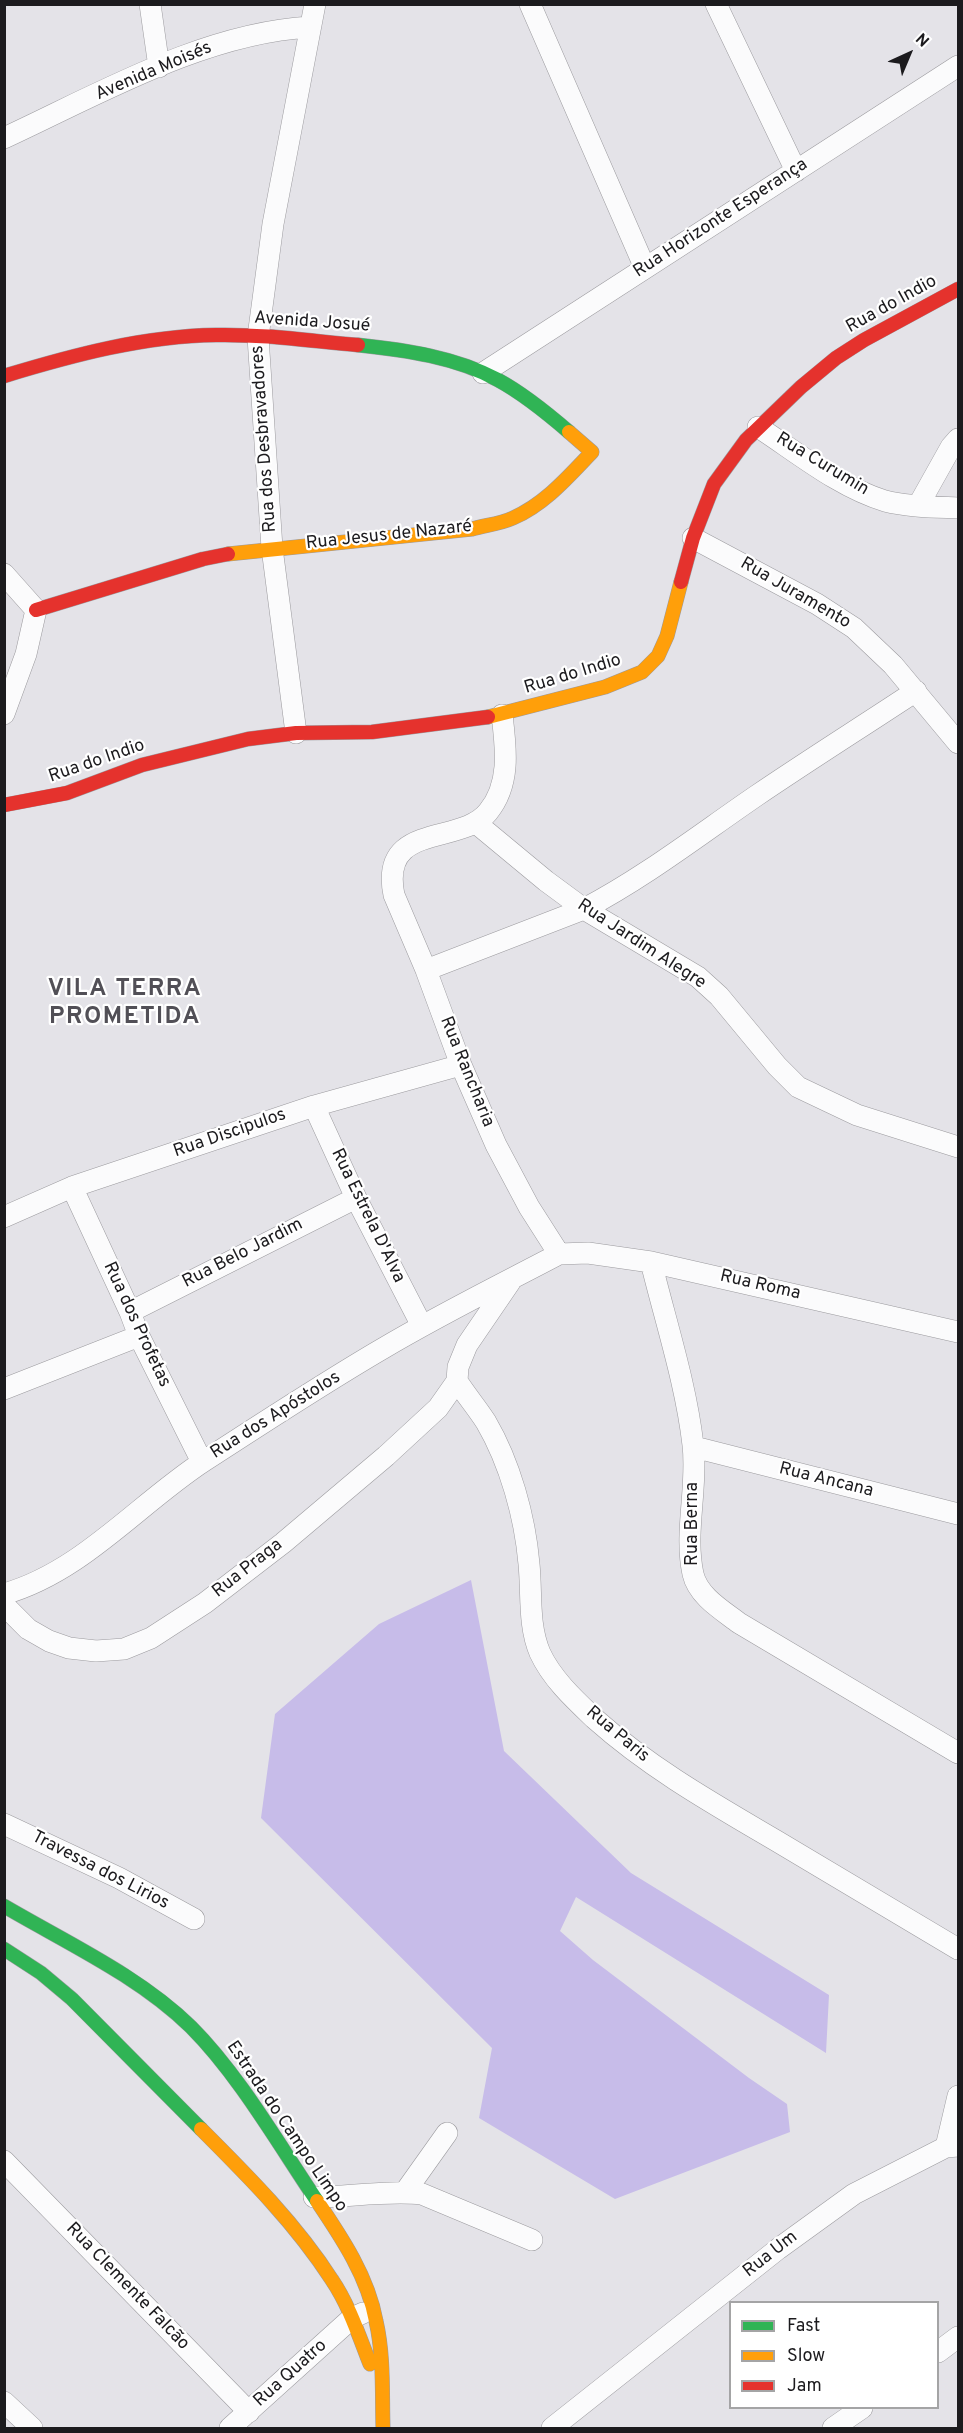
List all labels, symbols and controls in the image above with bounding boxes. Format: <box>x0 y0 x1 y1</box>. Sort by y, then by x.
north arrow <box>879 24 939 84</box>
text: N <box>910 30 933 52</box>
street label: Avenida Moisés <box>93 38 215 106</box>
street label: Rua Horizonte Esperança <box>630 155 812 283</box>
street label: Rua do Indio <box>843 271 941 339</box>
street label: Avenida Josué <box>253 308 371 338</box>
street label: Rua dos Desbravadores <box>248 345 282 533</box>
street label: Rua Curumin <box>772 429 872 501</box>
street label: Rua Jesus de Nazaré <box>305 517 473 555</box>
street label: Rua Juramento <box>736 554 854 634</box>
street label: Rua do Indio <box>522 650 624 700</box>
street label: Rua do Indio <box>46 735 148 789</box>
street label: Rua Jardim Alegre <box>572 895 710 995</box>
district label: VILA TERRA PROMETIDA <box>48 976 202 1032</box>
street label: Rua Rancharia <box>434 1014 498 1130</box>
street label: Rua Discipulos <box>171 1105 289 1163</box>
street label: Rua Estrela D'Alva <box>325 1145 409 1287</box>
street label: Rua Belo Jardim <box>179 1214 307 1294</box>
street label: Rua dos Profetas <box>98 1259 174 1391</box>
street label: Rua Roma <box>718 1266 802 1306</box>
street label: Rua dos Apóstolos <box>207 1367 345 1465</box>
street label: Rua Ancana <box>777 1459 875 1503</box>
street label: Rua Berna <box>682 1482 704 1566</box>
street label: Rua Praga <box>209 1535 287 1603</box>
street label: Rua Paris <box>581 1702 653 1768</box>
street label: Travessa dos Lirios <box>28 1827 172 1915</box>
street label: Estrada do Campo Limpo <box>221 2037 351 2217</box>
street label: Rua Clemente Falcão <box>61 2219 193 2355</box>
street label: Rua Um <box>739 2227 803 2283</box>
legend <box>729 2301 939 2409</box>
text: Fast <box>787 2315 820 2338</box>
street label: Rua Quatro <box>250 2336 332 2412</box>
text: Slow <box>787 2345 825 2368</box>
text: Jam <box>787 2375 822 2398</box>

